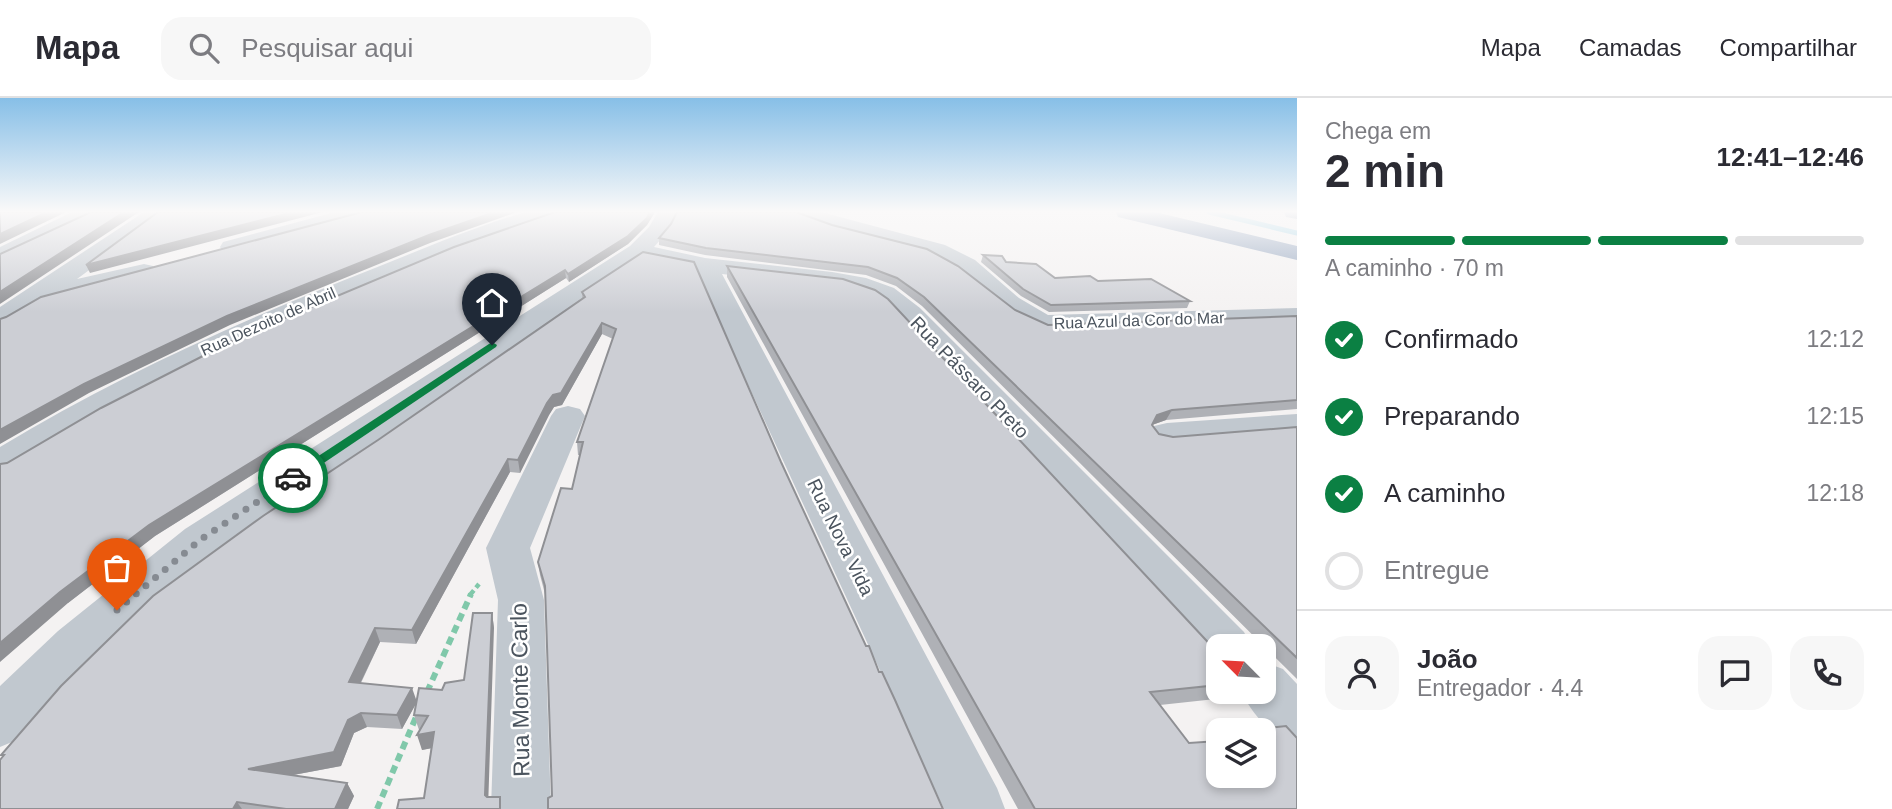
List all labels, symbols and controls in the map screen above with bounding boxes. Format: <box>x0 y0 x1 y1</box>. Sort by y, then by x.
search box <box>161 17 651 80</box>
text: Mapa <box>35 29 119 66</box>
icon: search <box>185 29 223 67</box>
text: Pesquisar aqui <box>241 33 413 63</box>
text: Mapa <box>1481 34 1541 61</box>
text: Camadas <box>1579 34 1682 61</box>
text: Compartilhar <box>1720 34 1857 61</box>
text: Chega em <box>1325 118 1431 144</box>
text: 12:41–12:46 <box>1717 142 1864 172</box>
text: 2 min <box>1325 145 1445 197</box>
text: A caminho · 70 m <box>1325 255 1504 281</box>
pin <box>462 273 522 345</box>
street label: Rua Dezoito de Abril <box>198 284 338 359</box>
icon: home <box>473 284 511 322</box>
street label: Rua Azul da Cor do Mar <box>1053 309 1225 332</box>
street label: Rua Pássaro Preto <box>906 312 1033 442</box>
icon: check <box>1325 321 1363 359</box>
text: Confirmado <box>1384 324 1518 354</box>
text: 12:12 <box>1806 326 1864 352</box>
icon: check <box>1325 398 1363 436</box>
text: Preparando <box>1384 401 1520 431</box>
text: 12:15 <box>1806 403 1864 429</box>
courier <box>258 443 328 513</box>
icon: car <box>274 459 312 497</box>
street label: Rua Nova Vida <box>803 475 878 599</box>
icon: check <box>1325 475 1363 513</box>
text: A caminho <box>1384 478 1505 508</box>
text: 12:18 <box>1806 480 1864 506</box>
pin <box>87 538 147 610</box>
icon: bag <box>98 549 136 587</box>
text: Entregue <box>1384 555 1490 585</box>
street label: Rua Monte Carlo <box>505 603 535 777</box>
north arrow <box>1206 634 1276 704</box>
map controls <box>1206 634 1276 788</box>
button: person <box>1325 636 1399 710</box>
button: chat <box>1698 636 1772 710</box>
button: phone <box>1790 636 1864 710</box>
text: João <box>1417 644 1478 674</box>
text: Entregador · 4.4 <box>1417 675 1583 701</box>
button: layers <box>1206 718 1276 788</box>

